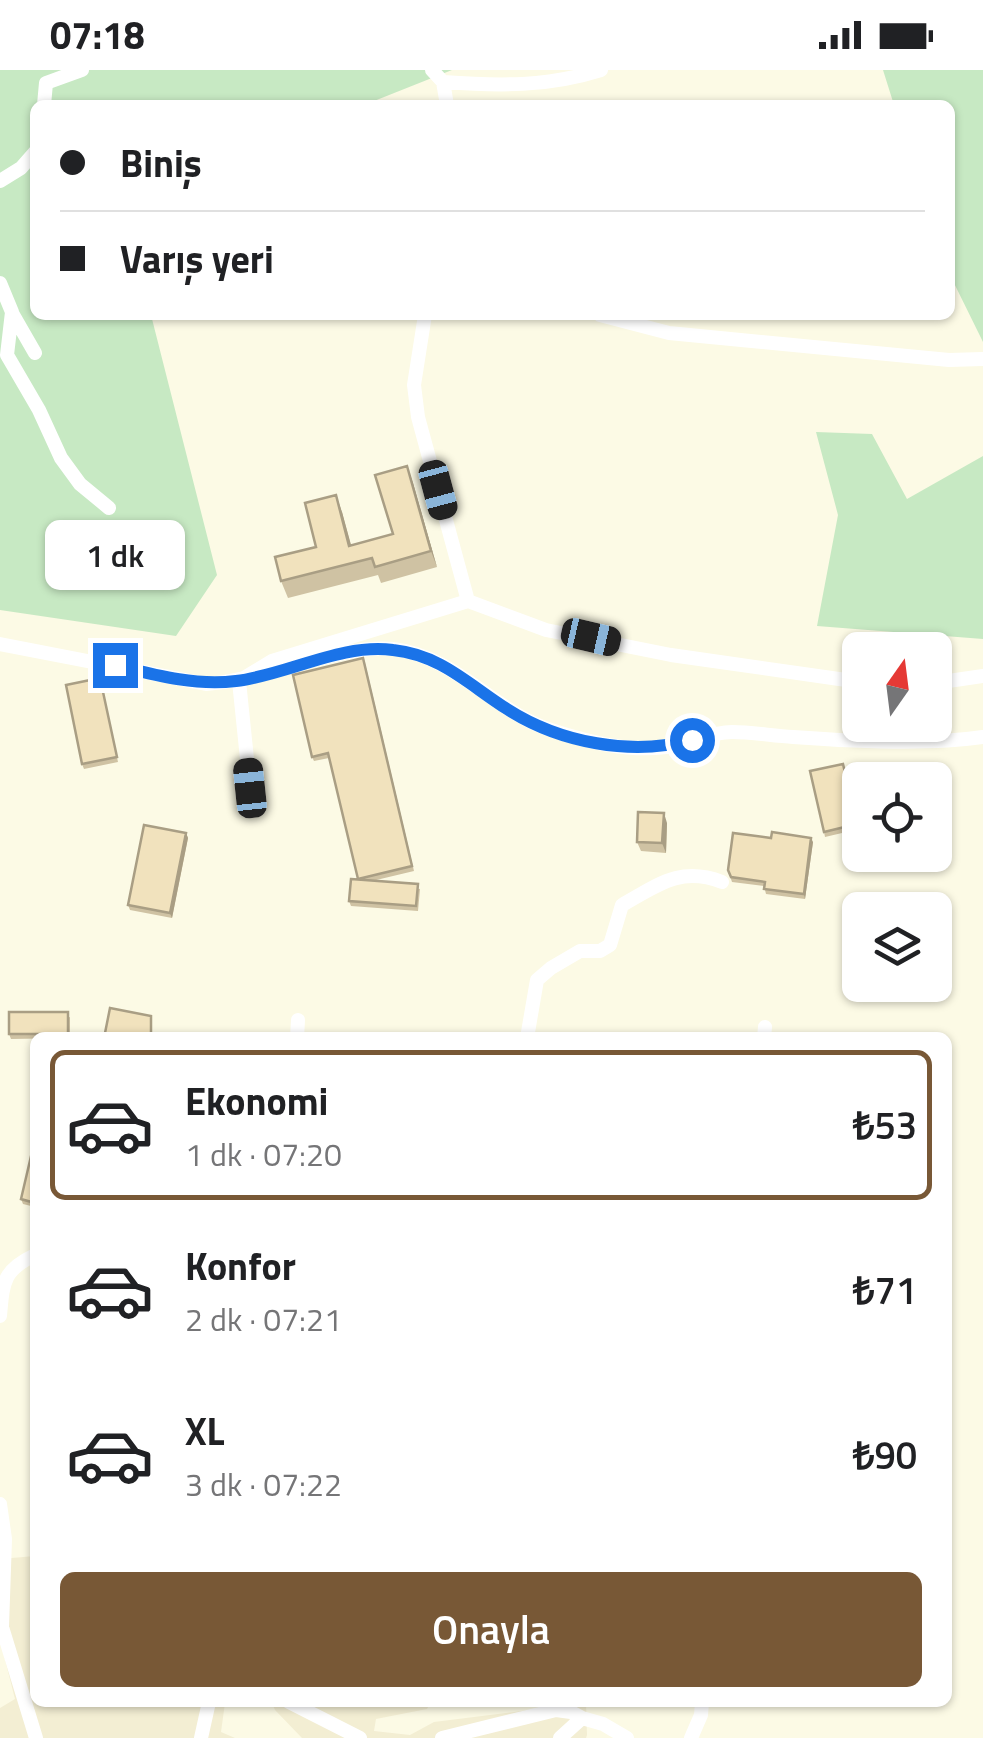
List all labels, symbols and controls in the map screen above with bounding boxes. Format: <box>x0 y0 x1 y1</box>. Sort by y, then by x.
text: 07:18 <box>50 6 145 64</box>
text: Biniş <box>120 134 202 192</box>
text: Varış yeri <box>120 230 274 288</box>
car <box>416 457 460 523</box>
callout: 1 dk <box>45 520 185 590</box>
text: 1 dk <box>86 531 144 579</box>
car <box>558 616 624 658</box>
north arrow <box>842 632 952 742</box>
map controls <box>842 632 952 1002</box>
route end <box>93 643 138 688</box>
route start <box>670 718 715 763</box>
car <box>232 757 268 819</box>
button: locate <box>842 762 952 872</box>
button: layers <box>842 892 952 1002</box>
text: Ekonomi <box>185 1072 328 1130</box>
icon: car <box>65 1080 155 1170</box>
text: ₺53 <box>853 1096 917 1154</box>
text: 1 dk · 07:20 <box>185 1130 342 1178</box>
text: Konfor <box>185 1237 296 1295</box>
icon: car <box>65 1245 155 1335</box>
text: ₺71 <box>853 1261 917 1319</box>
text: 2 dk · 07:21 <box>185 1295 342 1343</box>
text: XL <box>185 1402 225 1460</box>
icon: car <box>65 1410 155 1500</box>
text: ₺90 <box>853 1426 917 1484</box>
text: 3 dk · 07:22 <box>185 1460 342 1508</box>
button: Onayla <box>60 1572 922 1687</box>

